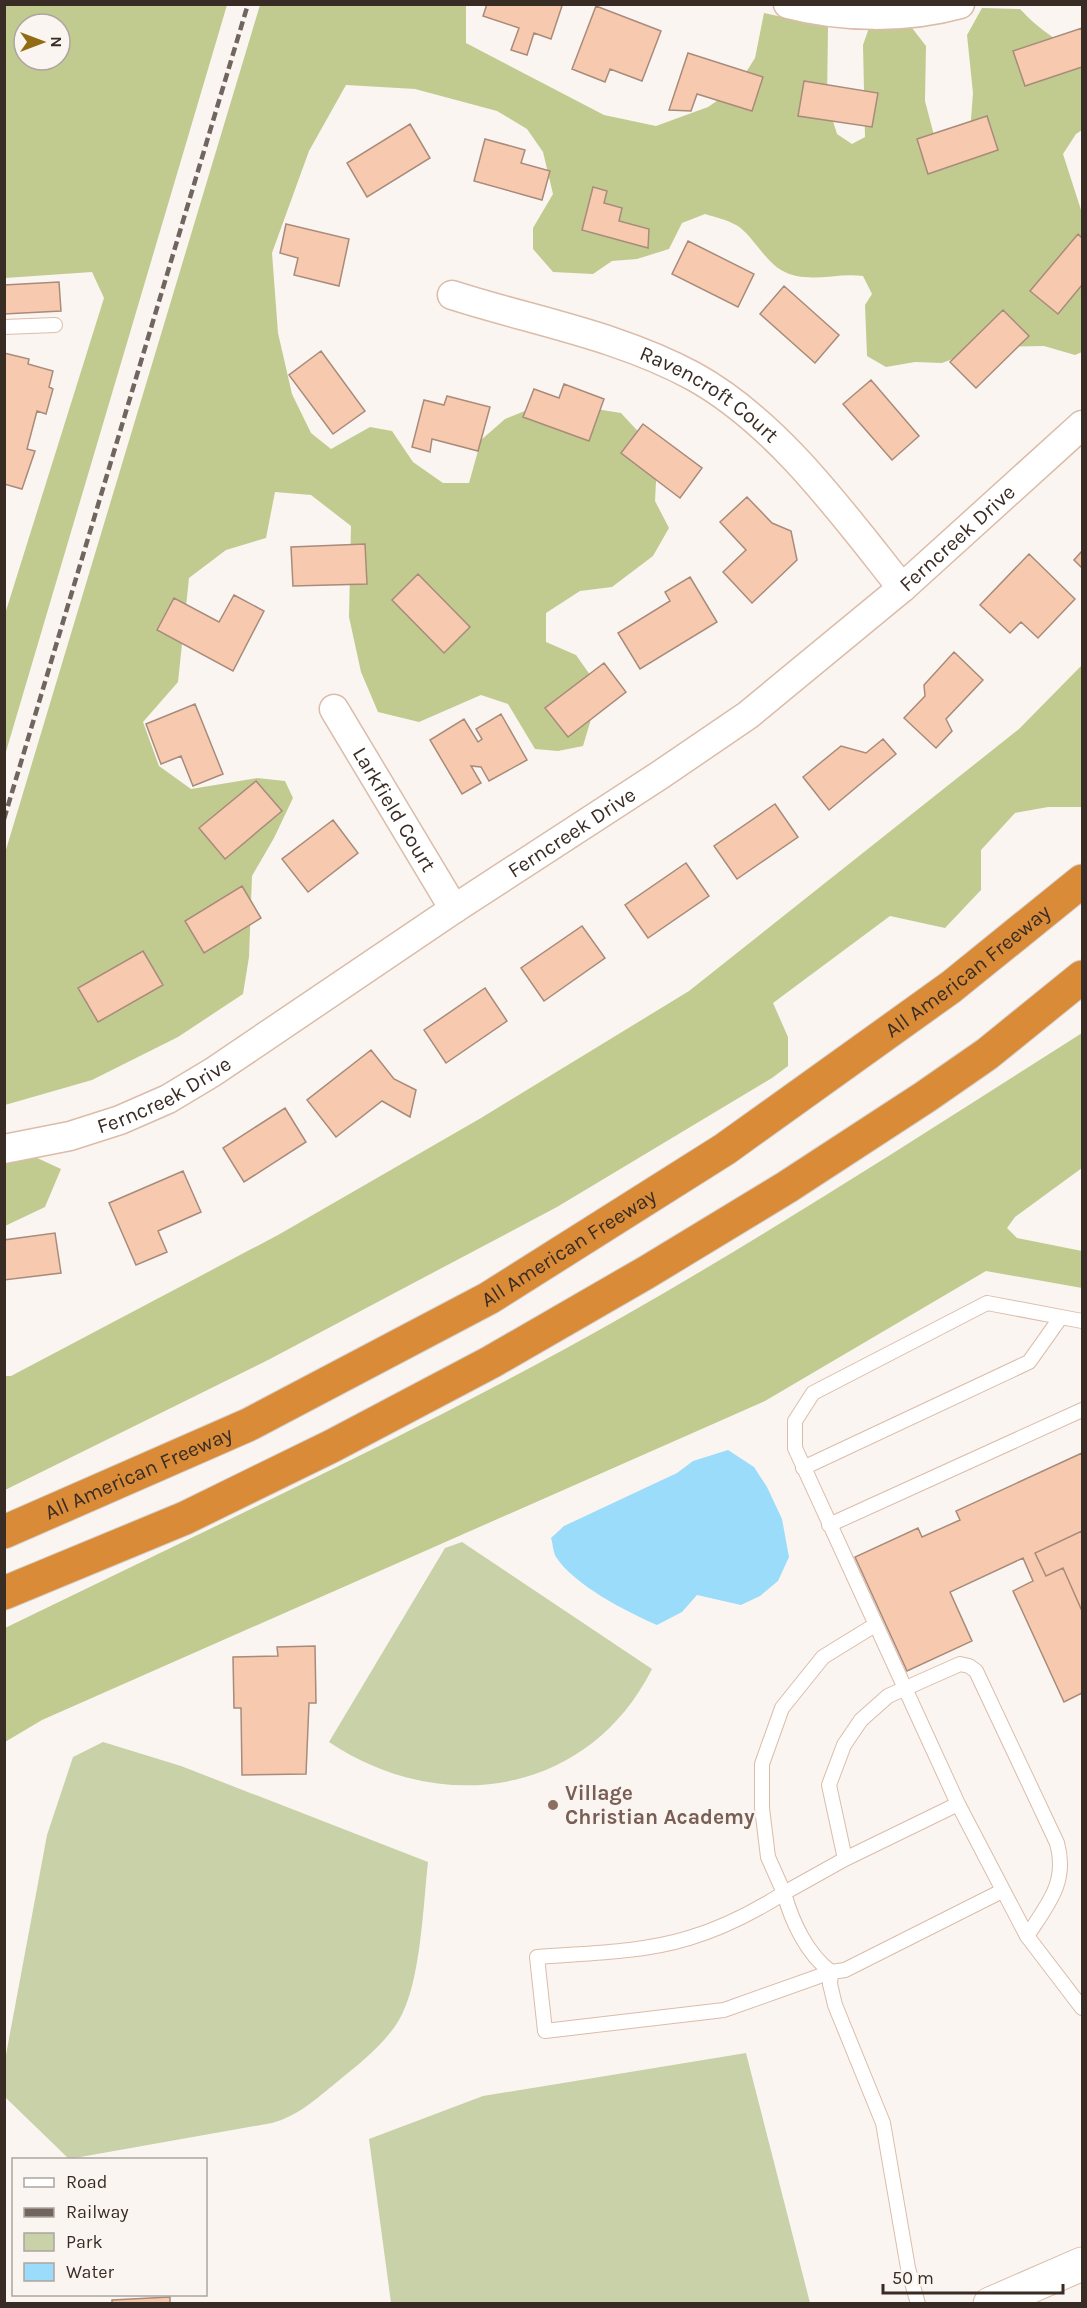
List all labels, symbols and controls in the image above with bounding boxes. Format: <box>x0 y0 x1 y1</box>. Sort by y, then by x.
north arrow <box>12 12 72 72</box>
text: N <box>47 36 66 48</box>
street label: Ravencroft Court <box>636 341 784 447</box>
street label: Ferncreek Drive <box>895 480 1020 596</box>
street label: Larkfield Court <box>348 743 441 876</box>
street label: Ferncreek Drive <box>503 782 640 883</box>
street label: All American Freeway <box>881 900 1055 1042</box>
street label: Ferncreek Drive <box>94 1051 236 1139</box>
street label: All American Freeway <box>477 1184 661 1312</box>
street label: All American Freeway <box>41 1421 236 1525</box>
place label: Village Christian Academy <box>565 1781 755 1829</box>
marker: Village Christian Academy <box>546 1798 560 1812</box>
legend <box>12 2158 207 2296</box>
text: Road <box>66 2171 107 2193</box>
text: Railway <box>66 2201 129 2223</box>
text: Park <box>66 2231 103 2253</box>
scale bar <box>883 2257 1063 2295</box>
text: Water <box>66 2261 114 2283</box>
text: 50 m <box>892 2267 934 2289</box>

